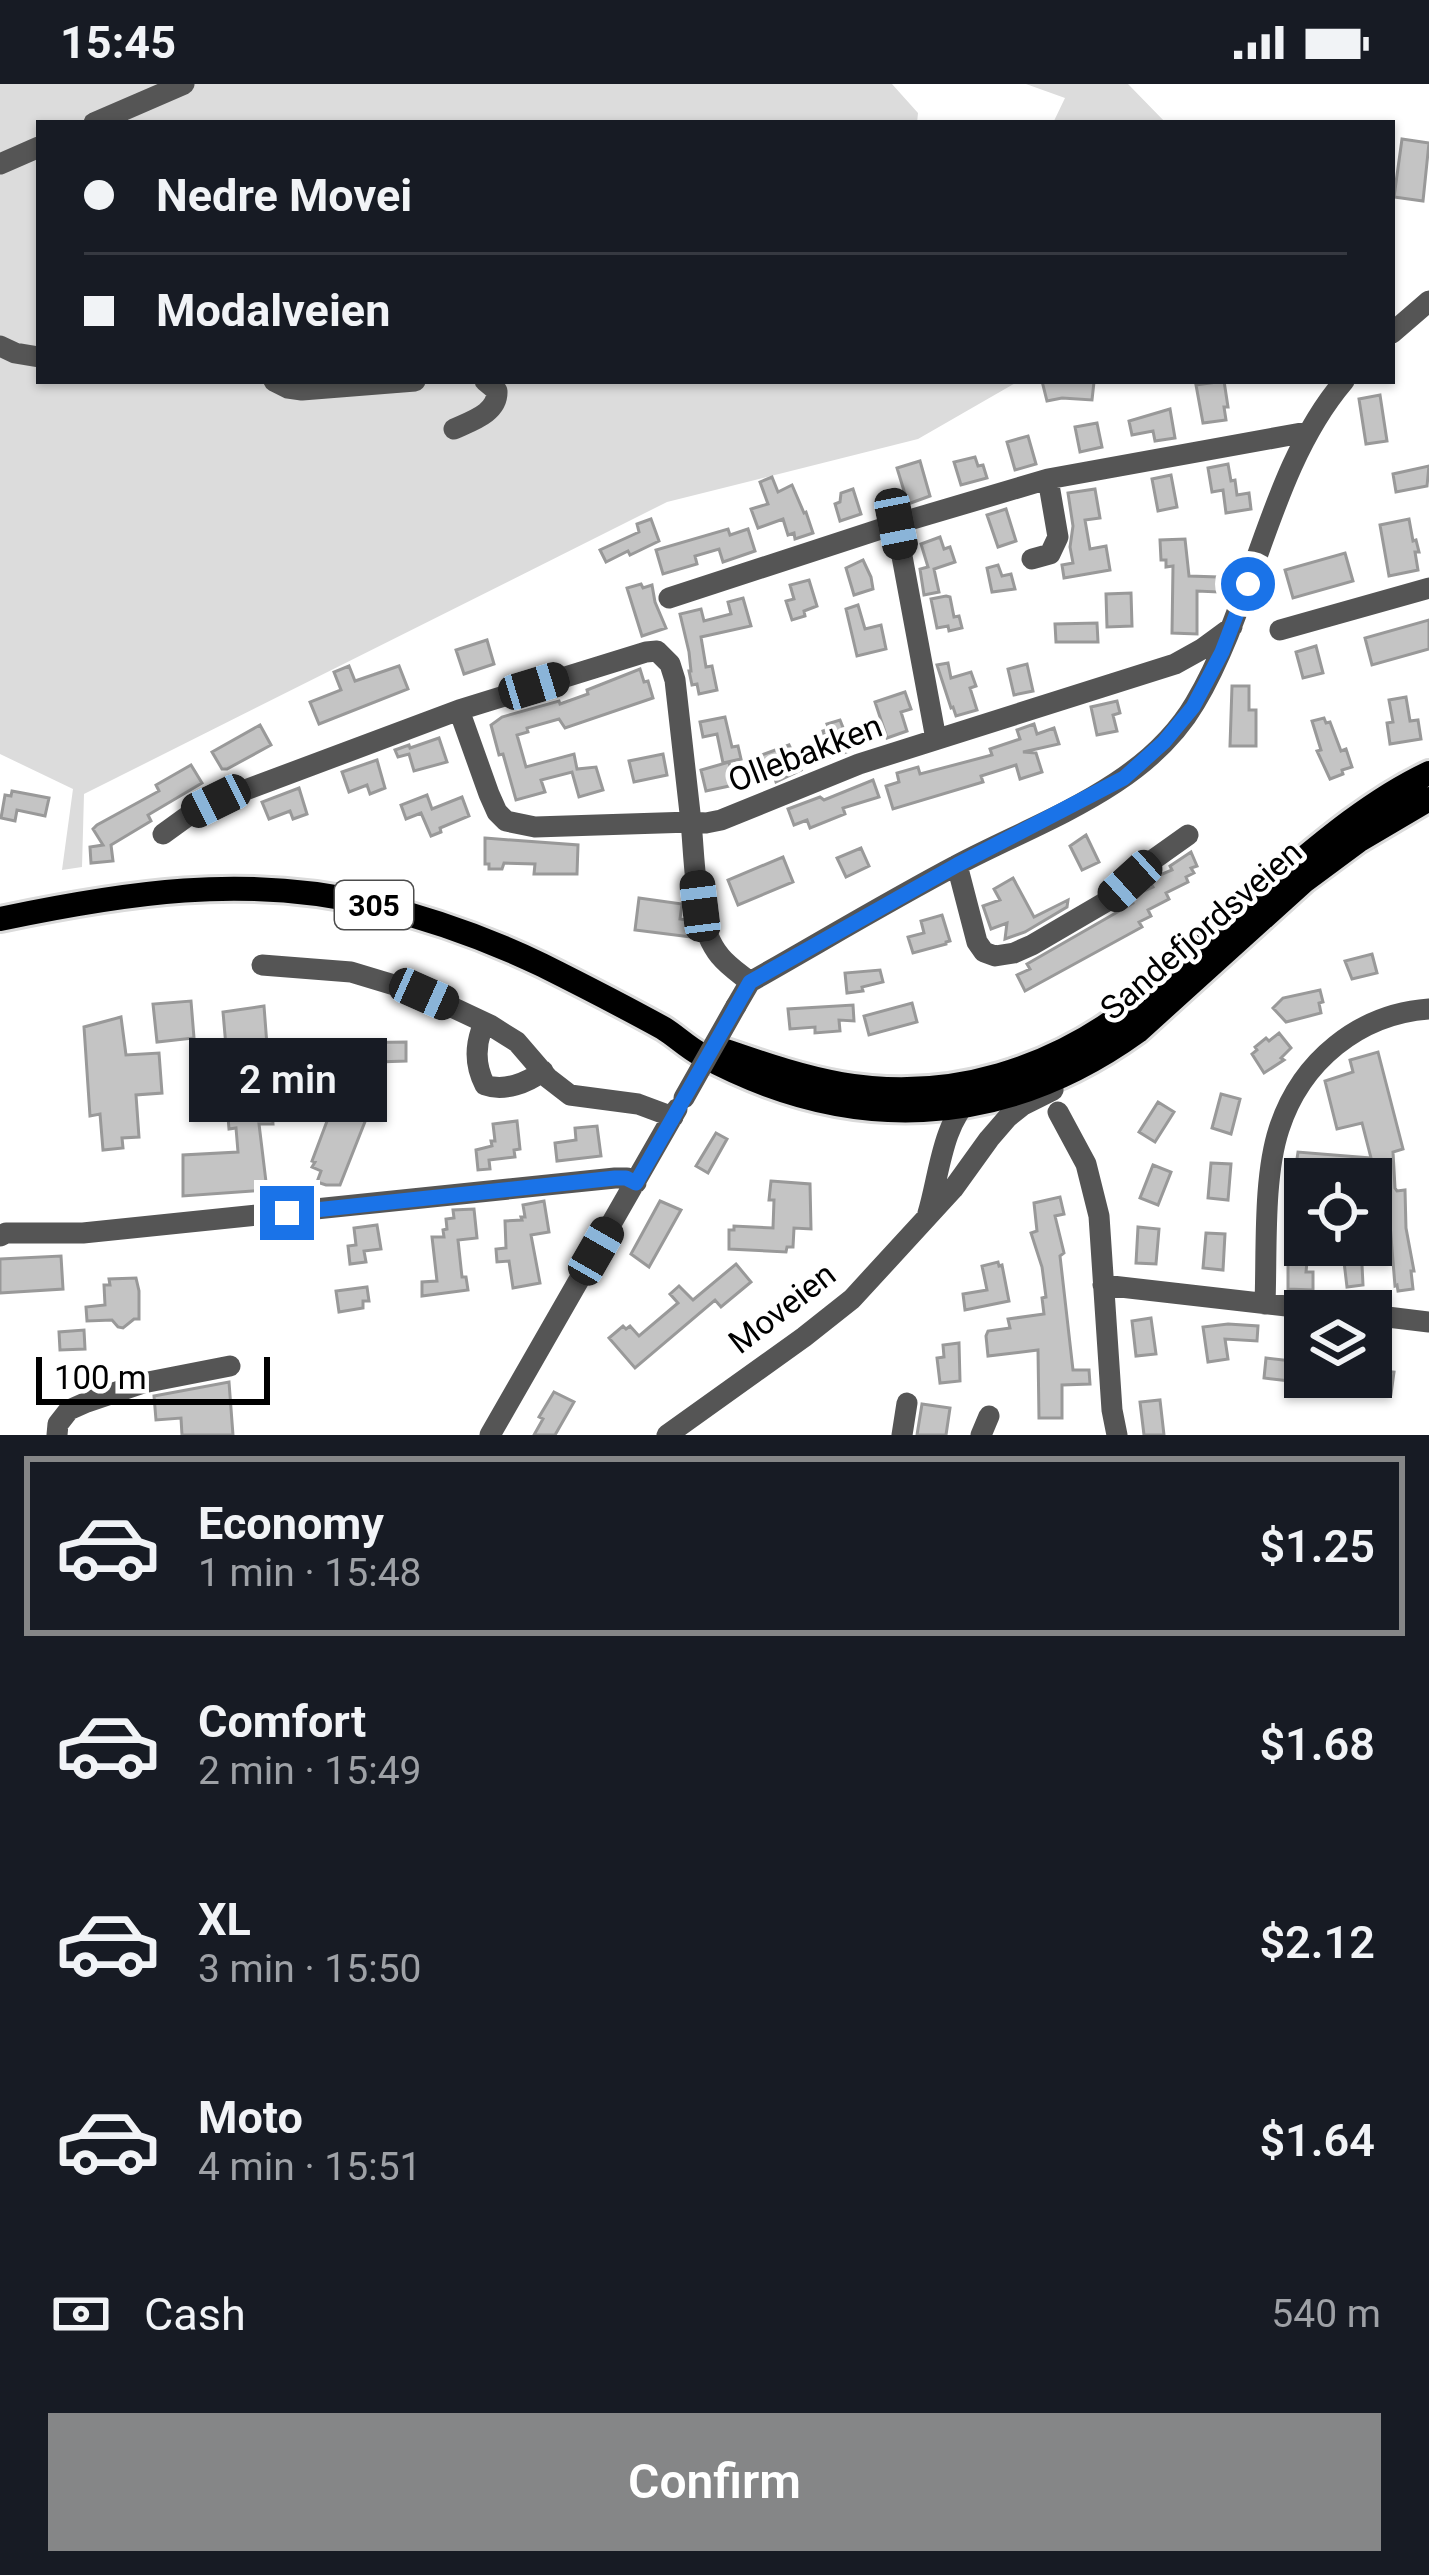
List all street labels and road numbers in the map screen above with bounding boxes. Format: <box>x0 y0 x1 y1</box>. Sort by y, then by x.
street label: Ollebakken <box>723 706 887 800</box>
street label: Sandefjordsveien <box>1093 832 1309 1028</box>
road number: 305 <box>335 881 413 929</box>
street label: Moveien <box>721 1254 843 1362</box>

